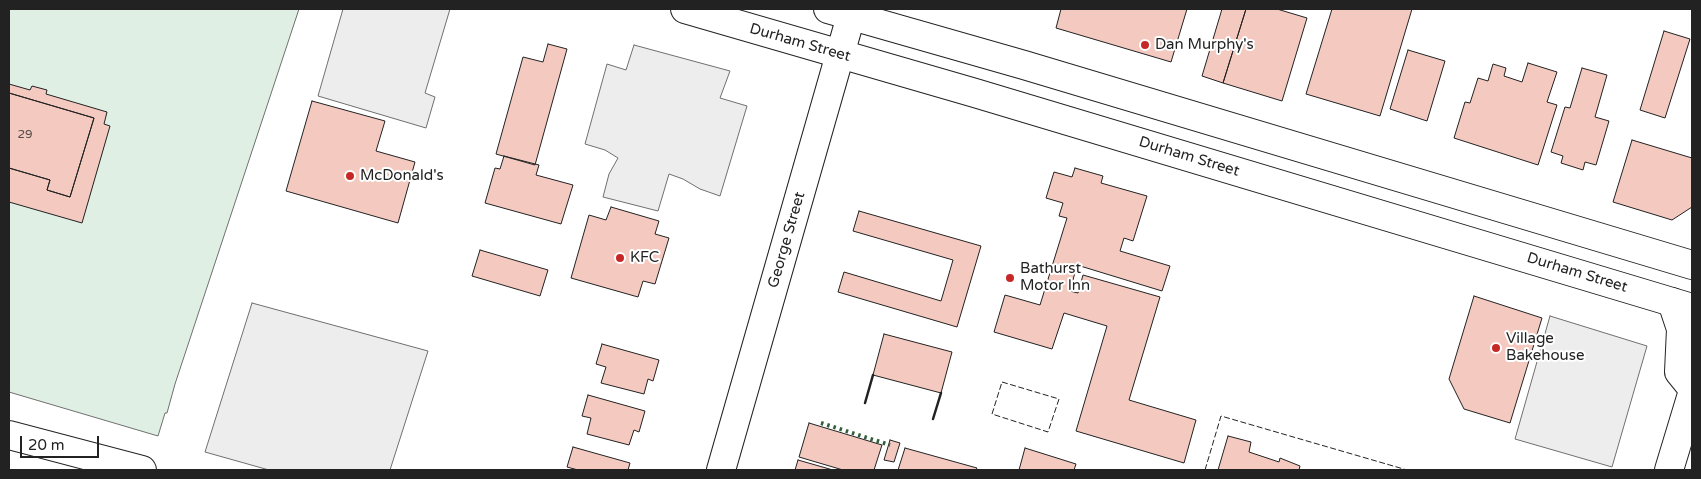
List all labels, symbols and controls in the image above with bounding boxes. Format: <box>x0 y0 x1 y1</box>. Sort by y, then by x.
street label: Durham Street <box>747 20 853 66</box>
place label: Dan Murphy's <box>1155 36 1254 54</box>
marker: Dan Murphy's <box>1139 39 1151 51</box>
house number: 29 <box>17 128 33 142</box>
street label: Durham Street <box>1137 133 1241 181</box>
place label: McDonald's <box>360 167 444 185</box>
marker: McDonald's <box>344 170 356 182</box>
street label: George Street <box>765 190 809 290</box>
place label: KFC <box>630 249 659 267</box>
street label: Durham Street <box>1525 249 1629 297</box>
marker: KFC <box>614 252 626 264</box>
place label: Bathurst Motor Inn <box>1020 260 1090 295</box>
marker: Bathurst Motor Inn <box>1004 272 1016 284</box>
place label: Village Bakehouse <box>1506 330 1584 365</box>
marker: Village Bakehouse <box>1490 342 1502 354</box>
scale bar <box>22 426 101 458</box>
text: 20 m <box>28 436 65 454</box>

